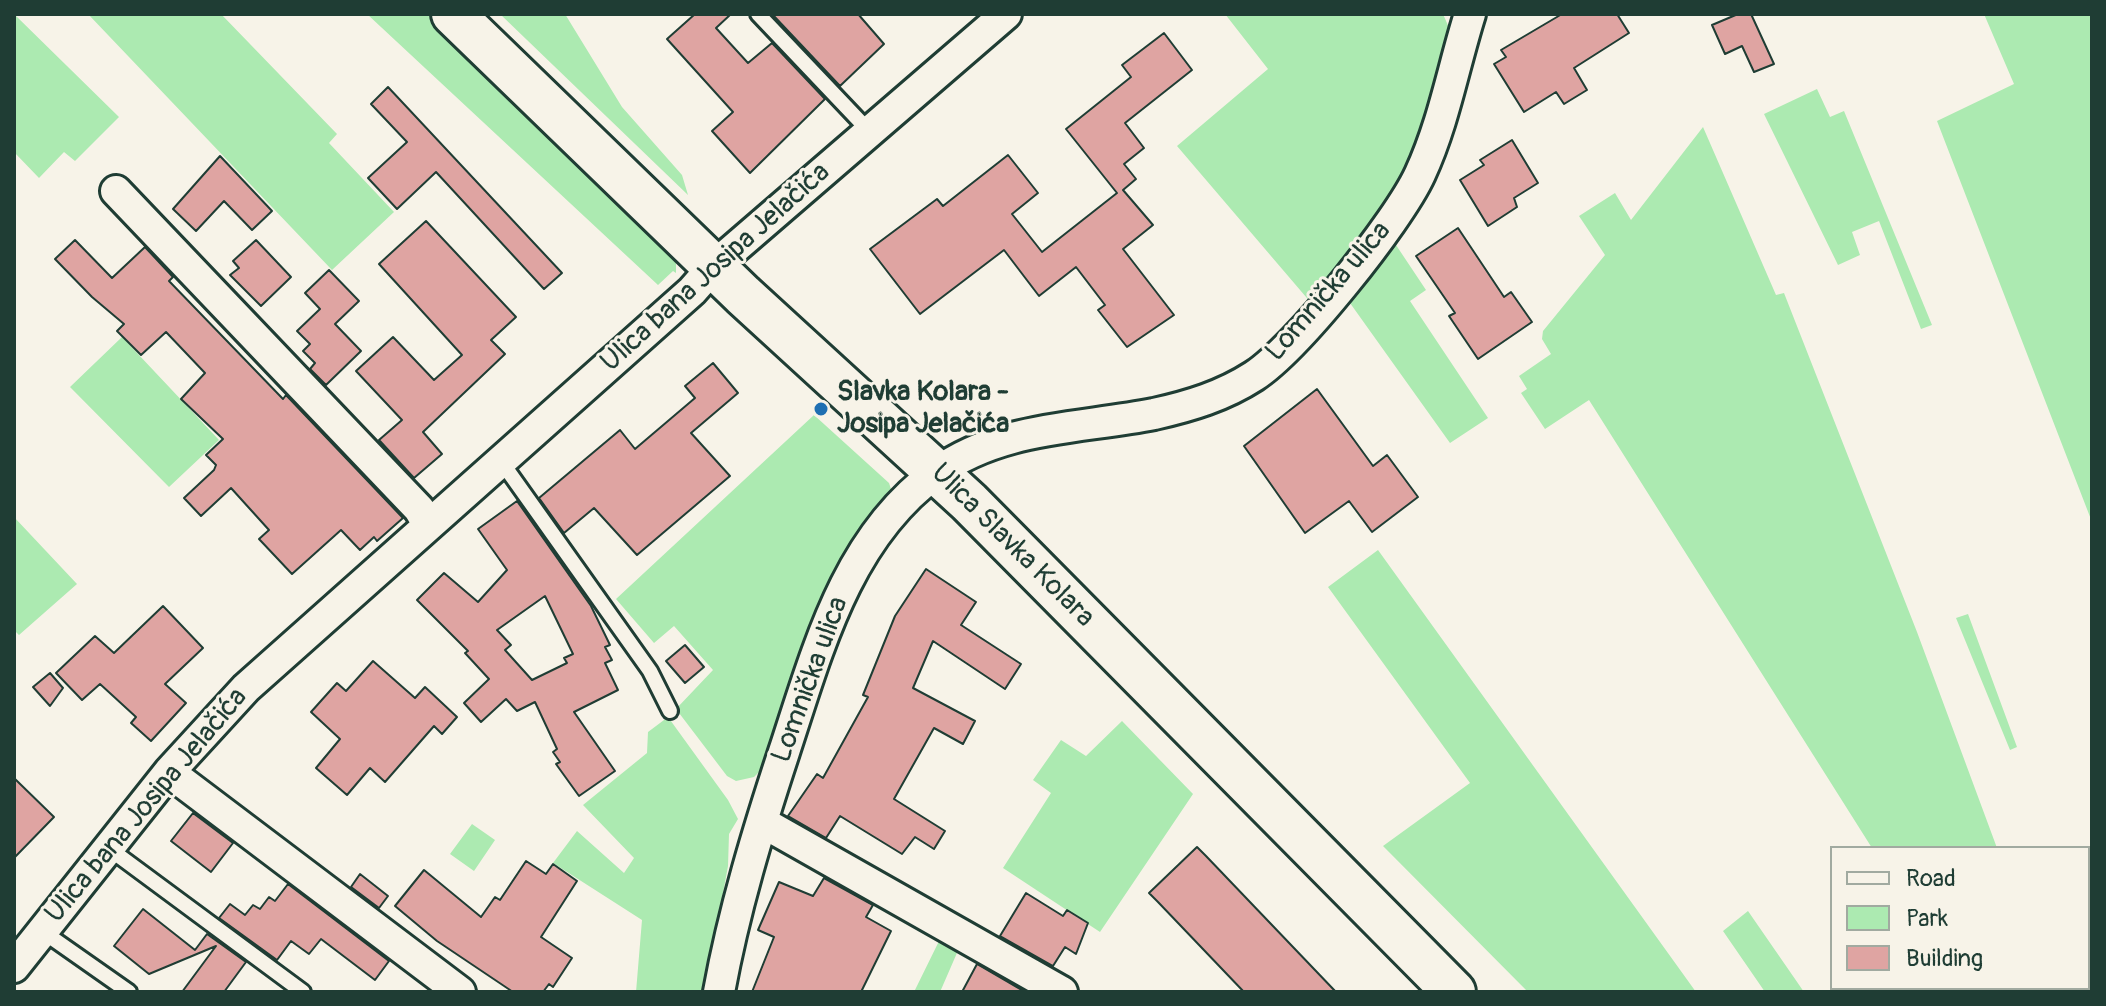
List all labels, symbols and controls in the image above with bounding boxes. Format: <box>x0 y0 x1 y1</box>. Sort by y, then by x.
street label: Ulica bana Josipa Jelačića <box>595 156 837 380</box>
street label: Lomnička ulica <box>1259 215 1399 369</box>
place label: Slavka Kolara - Josipa Jelačića <box>837 376 1009 442</box>
marker: Slavka Kolara - Josipa Jelačića <box>812 400 830 418</box>
street label: Ulica Slavka Kolara <box>923 457 1101 635</box>
street label: Lomnička ulica <box>765 593 857 767</box>
street label: Ulica bana Josipa Jelačića <box>39 682 255 930</box>
legend <box>1830 846 2090 990</box>
text: Road <box>1906 864 1956 893</box>
text: Park <box>1906 904 1948 933</box>
text: Building <box>1906 944 1983 973</box>

